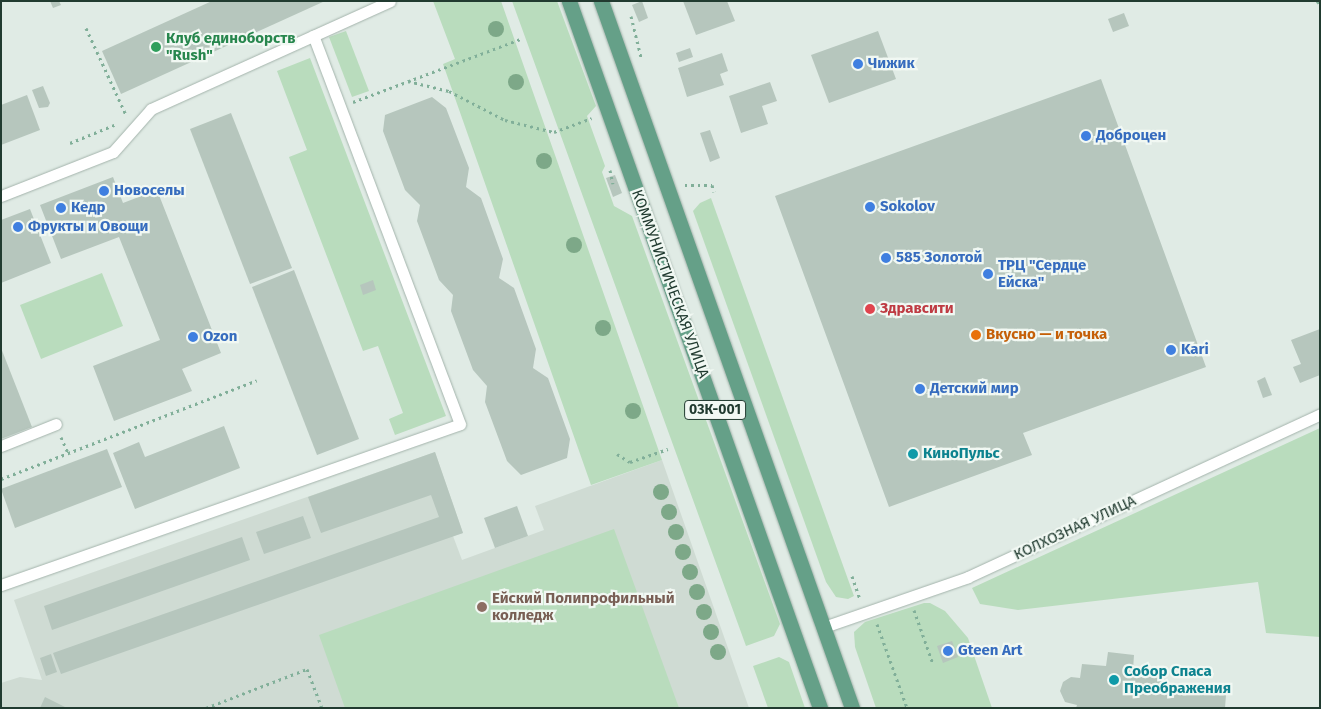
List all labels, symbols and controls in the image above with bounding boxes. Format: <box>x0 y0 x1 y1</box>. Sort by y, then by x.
place label: Клуб единоборств "Rush" <box>166 29 296 64</box>
marker: Клуб единоборств "Rush" <box>150 41 162 53</box>
place label: Чижик <box>868 55 915 73</box>
marker: Чижик <box>852 58 864 70</box>
place label: Доброцен <box>1096 127 1166 145</box>
marker: Доброцен <box>1080 130 1092 142</box>
place label: Новоселы <box>114 182 185 200</box>
marker: Новоселы <box>98 185 110 197</box>
street label: КОММУНИСТИЧЕСКАЯ УЛИЦА <box>627 187 713 381</box>
place label: Sokolov <box>880 198 935 216</box>
place label: Кедр <box>71 199 105 217</box>
marker: Sokolov <box>864 201 876 213</box>
marker: Кедр <box>55 202 67 214</box>
place label: Фрукты и Овощи <box>28 218 148 236</box>
marker: Фрукты и Овощи <box>12 221 24 233</box>
place label: 585 Золотой <box>896 249 982 267</box>
marker: 585 Золотой <box>880 252 892 264</box>
place label: ТРЦ "Сердце Ейска" <box>998 256 1086 291</box>
marker: ТРЦ "Сердце Ейска" <box>982 268 994 280</box>
place label: Здравсити <box>880 300 954 318</box>
marker: Здравсити <box>864 303 876 315</box>
place label: Вкусно — и точка <box>986 326 1107 344</box>
place label: Ozon <box>203 328 237 346</box>
marker: Вкусно — и точка <box>970 329 982 341</box>
marker: Ozon <box>187 331 199 343</box>
place label: Kari <box>1181 341 1209 359</box>
marker: Kari <box>1165 344 1177 356</box>
place label: Детский мир <box>930 380 1019 398</box>
marker: Детский мир <box>914 383 926 395</box>
road number: 03К-001 <box>684 398 746 422</box>
place label: КиноПульс <box>923 445 1000 463</box>
marker: КиноПульс <box>907 448 919 460</box>
street label: КОЛХОЗНАЯ УЛИЦА <box>1011 492 1139 564</box>
place label: Ейский Полипрофильный колледж <box>492 589 675 624</box>
marker: Ейский Полипрофильный колледж <box>476 601 488 613</box>
place label: Gteen Art <box>958 642 1023 660</box>
marker: Gteen Art <box>942 645 954 657</box>
place label: Собор Спаса Преображения <box>1124 662 1231 697</box>
marker: Собор Спаса Преображения <box>1108 674 1120 686</box>

